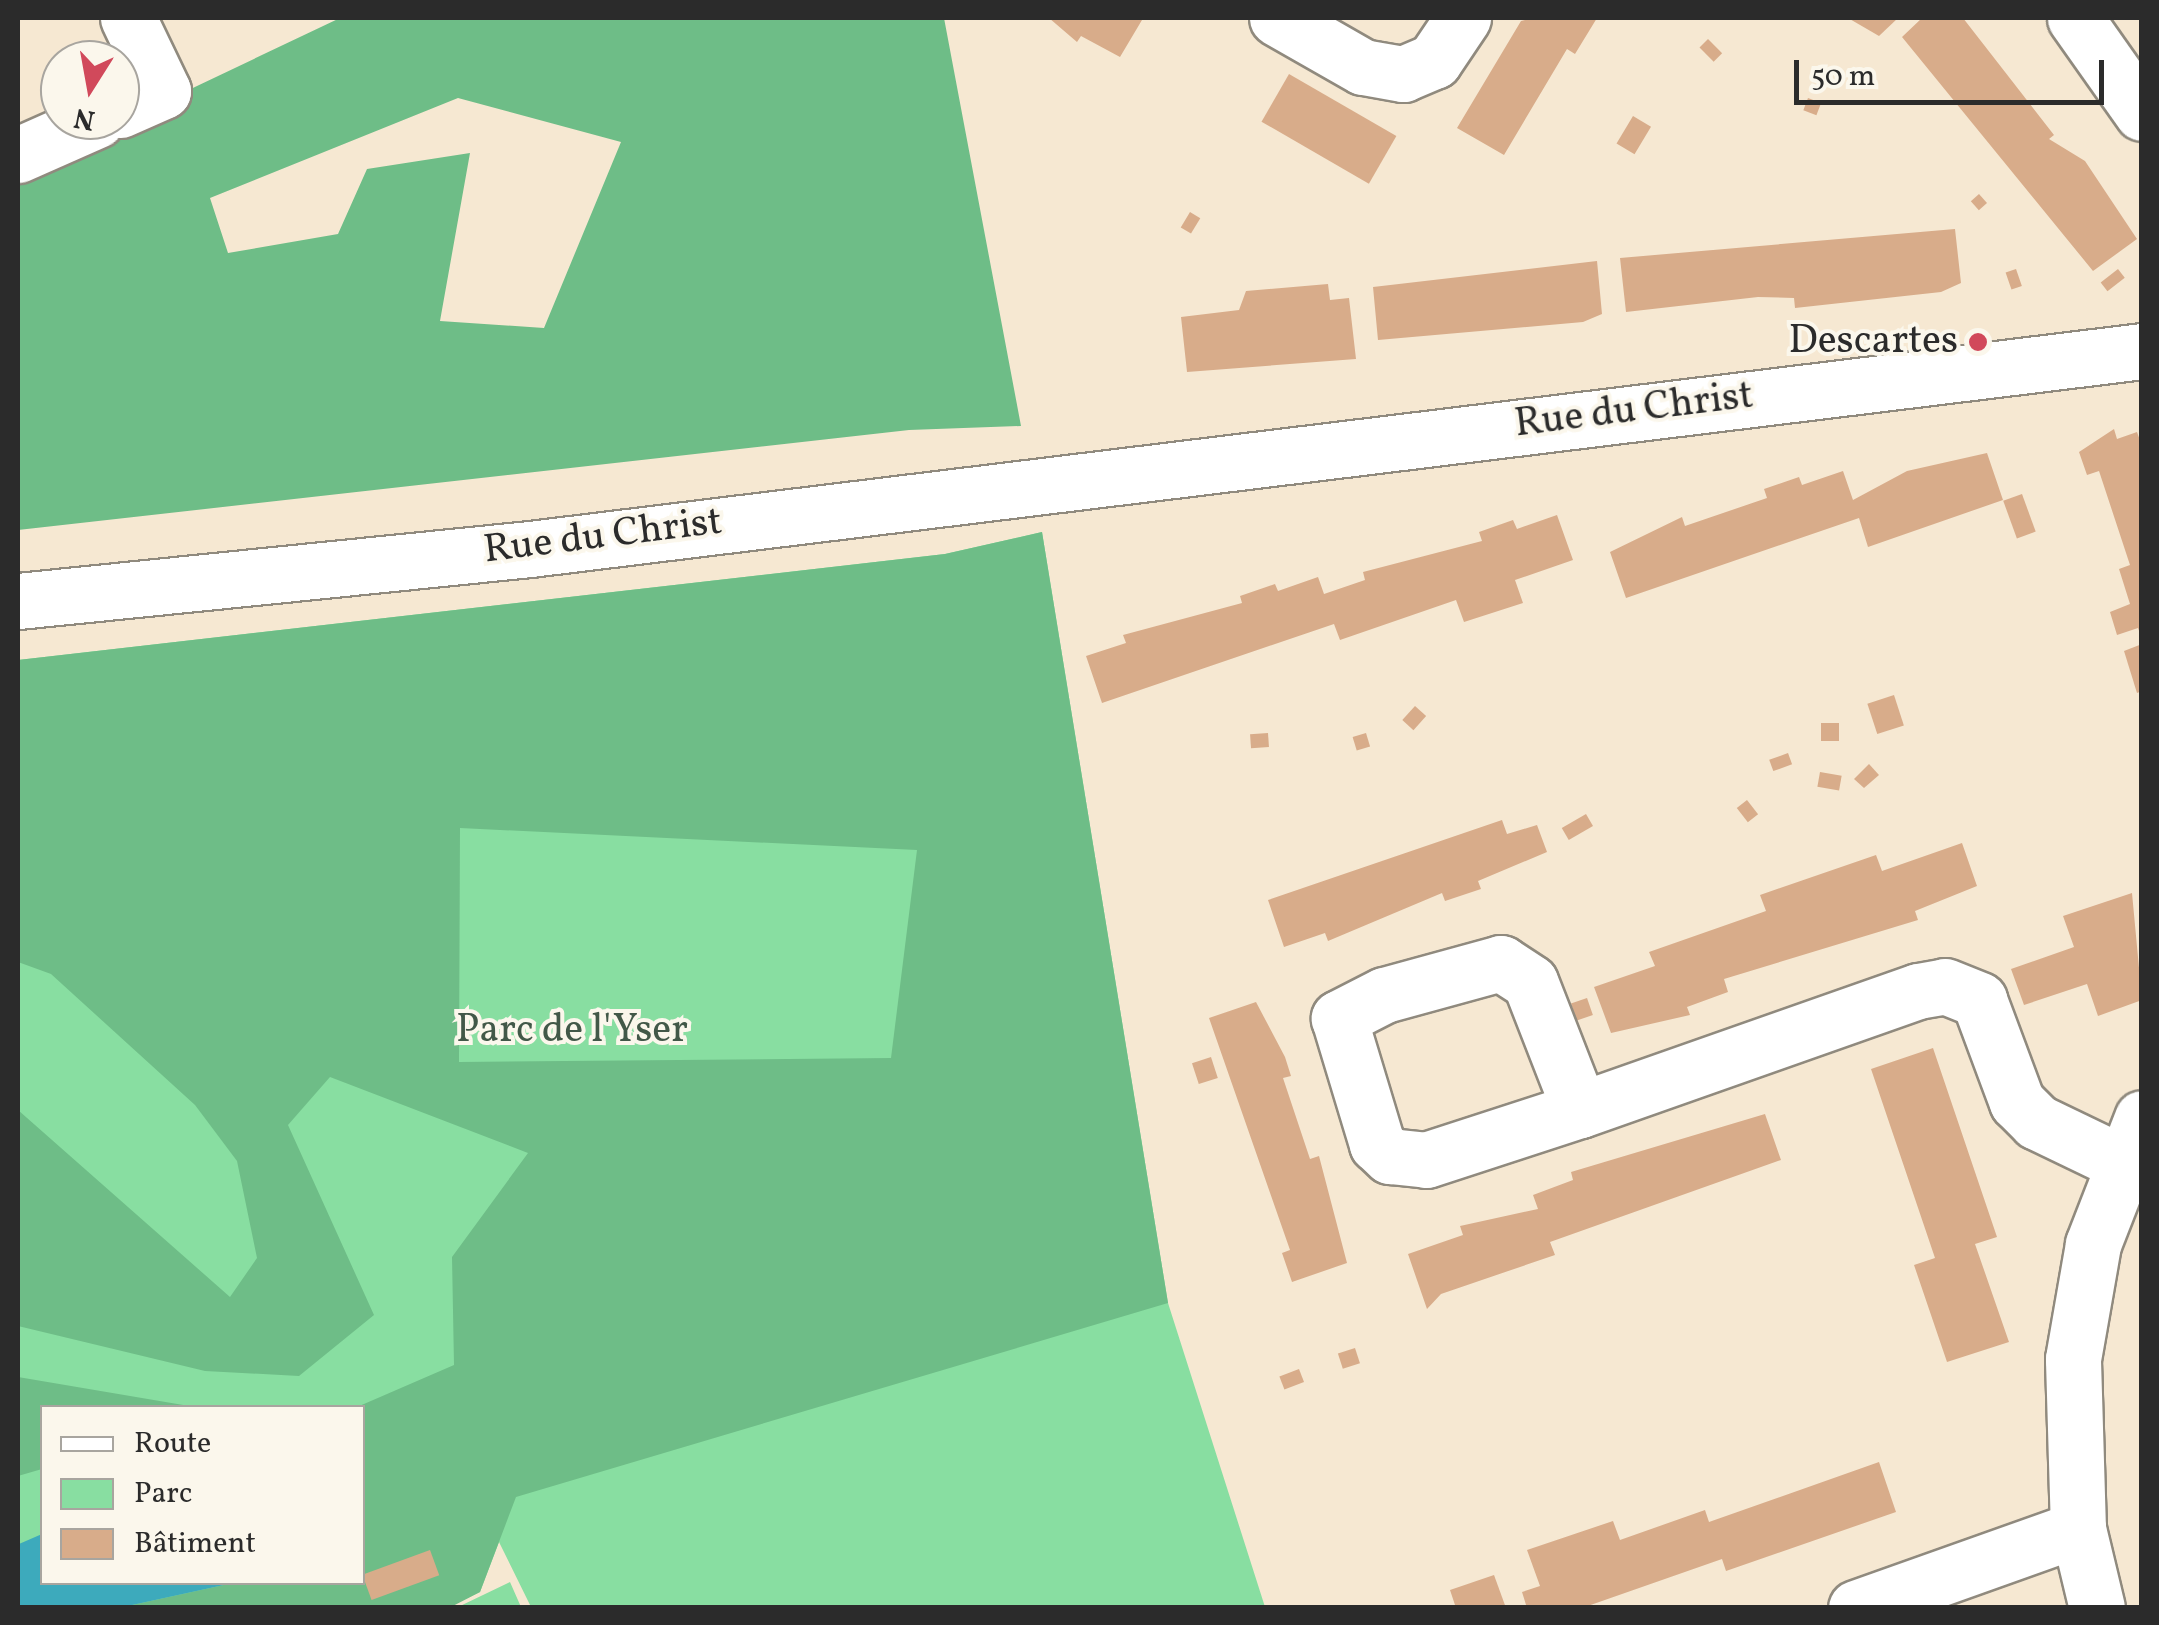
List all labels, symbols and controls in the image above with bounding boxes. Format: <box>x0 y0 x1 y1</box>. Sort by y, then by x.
north arrow <box>40 40 140 140</box>
scale bar <box>1799 40 2109 102</box>
text: 50 m <box>1811 56 1875 98</box>
text: N <box>71 97 98 139</box>
place label: Descartes <box>1788 318 1958 366</box>
marker: Descartes <box>1967 331 1989 353</box>
street label: Rue du Christ <box>1512 373 1756 449</box>
street label: Rue du Christ <box>481 499 725 575</box>
park label: Parc de l'Yser <box>456 1007 688 1055</box>
legend <box>40 1405 365 1585</box>
text: Route <box>134 1423 211 1465</box>
text: Parc <box>134 1473 192 1515</box>
text: Bâtiment <box>134 1523 256 1565</box>

